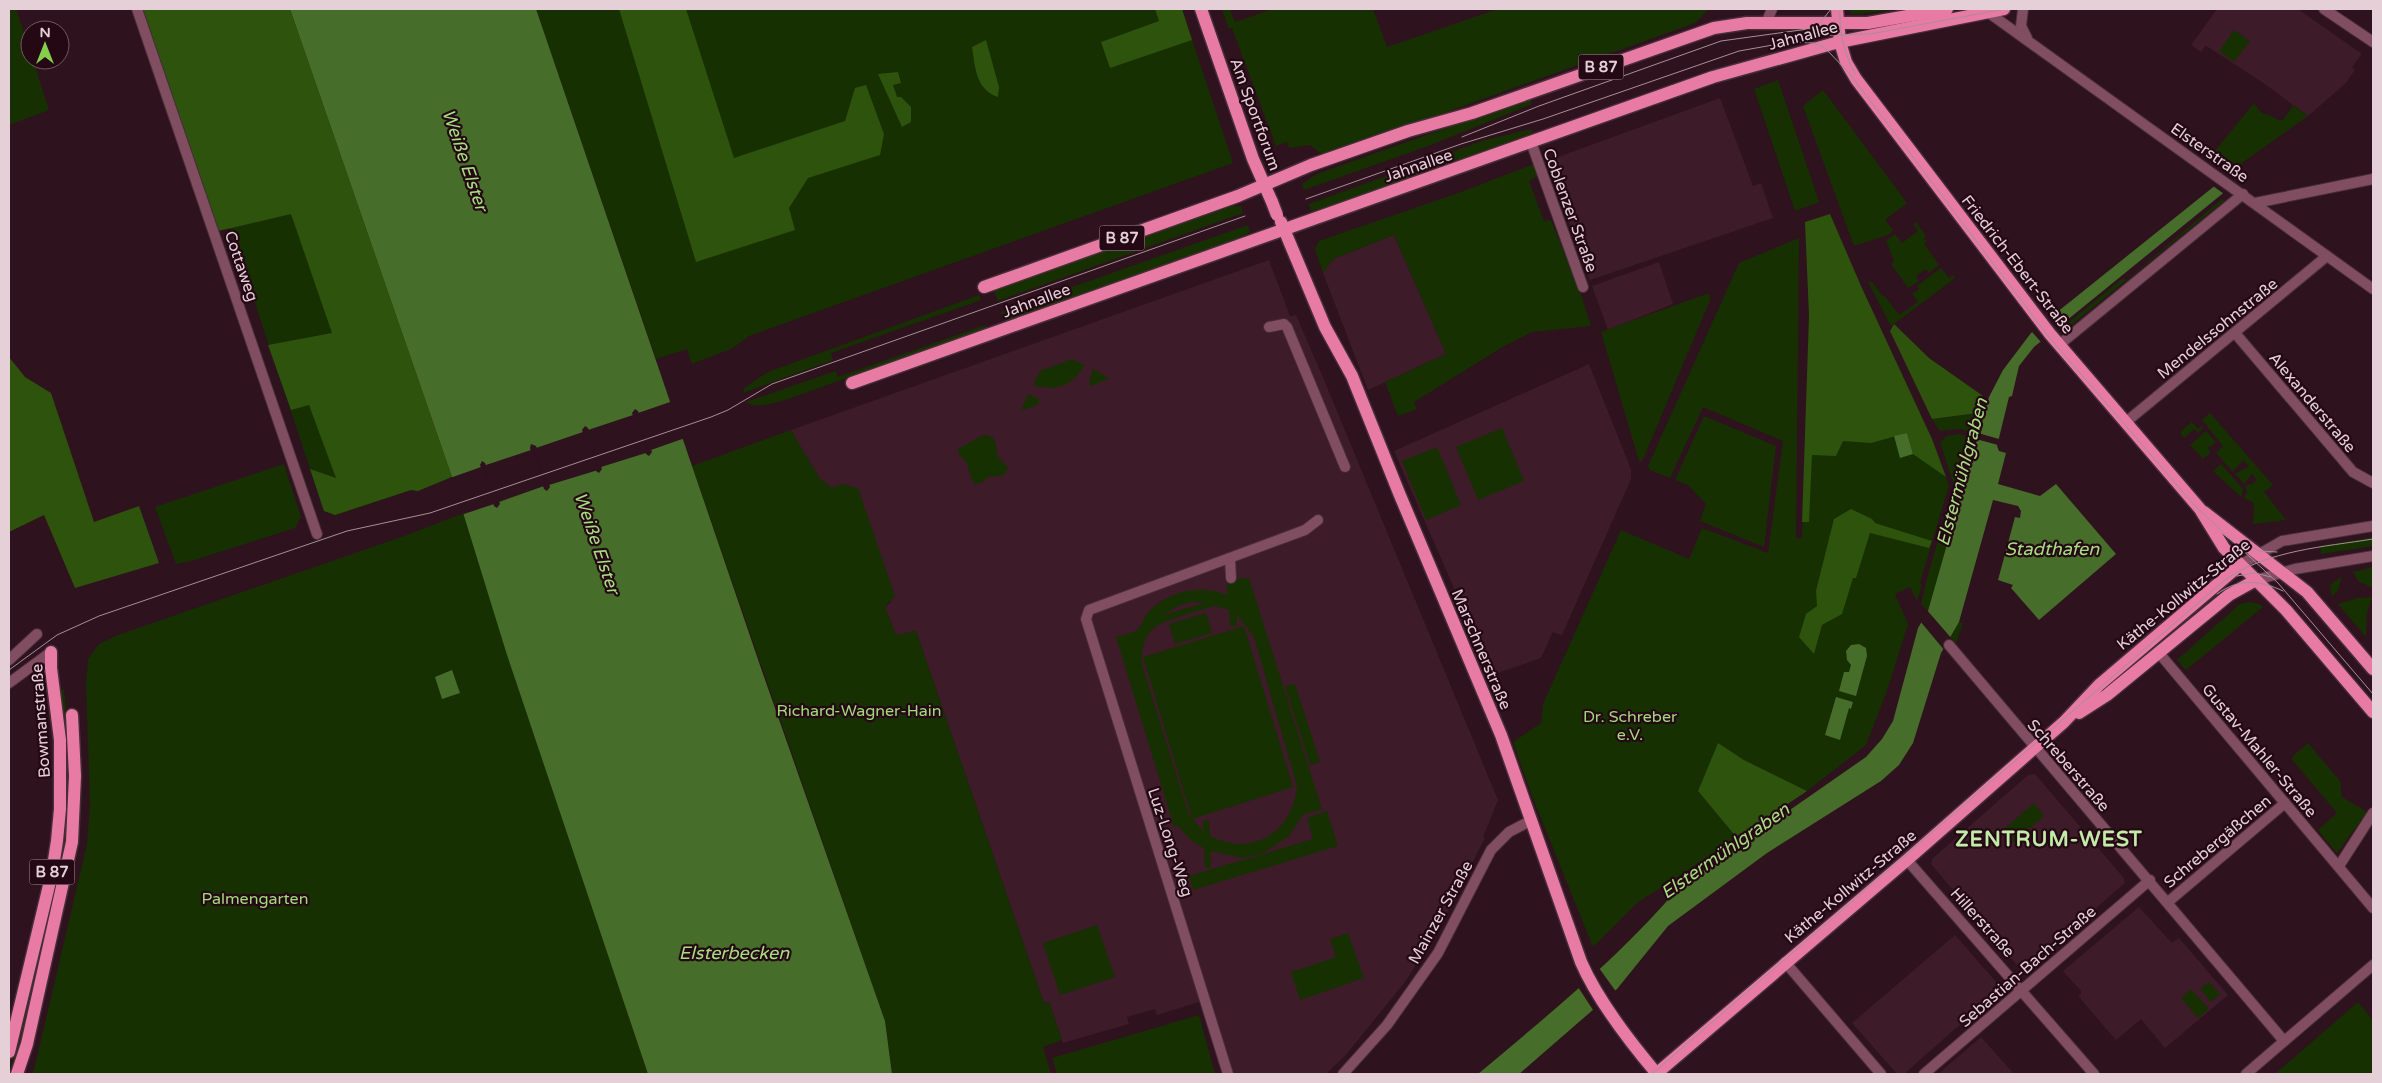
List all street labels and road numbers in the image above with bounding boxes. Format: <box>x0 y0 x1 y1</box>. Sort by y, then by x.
street label: Jahnallee <box>1766 17 1840 55</box>
road number: B 87 <box>1578 54 1624 80</box>
street label: Am Sportforum <box>1225 55 1285 173</box>
street label: Elsterstraße <box>2167 119 2252 187</box>
street label: Jahnallee <box>1381 145 1455 187</box>
street label: Coblenzer Straße <box>1538 146 1602 275</box>
street label: Friedrich-Ebert-Straße <box>1957 191 2078 338</box>
road number: B 87 <box>1100 226 1144 250</box>
street label: Cottaweg <box>220 228 262 304</box>
street label: Mendelssohnstraße <box>2153 274 2282 384</box>
street label: Jahnallee <box>1000 279 1073 322</box>
street label: Alexanderstraße <box>2264 348 2360 457</box>
street label: Käthe-Kollwitz-Straße <box>2113 535 2254 655</box>
street label: Marschnerstraße <box>1447 586 1516 713</box>
street label: Bowmanstraße <box>27 663 55 779</box>
street label: Gustav-Mahler-Straße <box>2197 680 2321 822</box>
street label: Schreberstraße <box>2023 715 2114 816</box>
street label: Luz-Long-Weg <box>1143 785 1197 899</box>
street label: Schrebergäßchen <box>2160 791 2275 892</box>
street label: Käthe-Kollwitz-Straße <box>1781 826 1921 948</box>
street label: Mainzer Straße <box>1404 857 1478 968</box>
road number: B 87 <box>30 860 74 884</box>
street label: Hillerstraße <box>1946 884 2019 962</box>
street label: Sebastian-Bach-Straße <box>1955 902 2100 1032</box>

